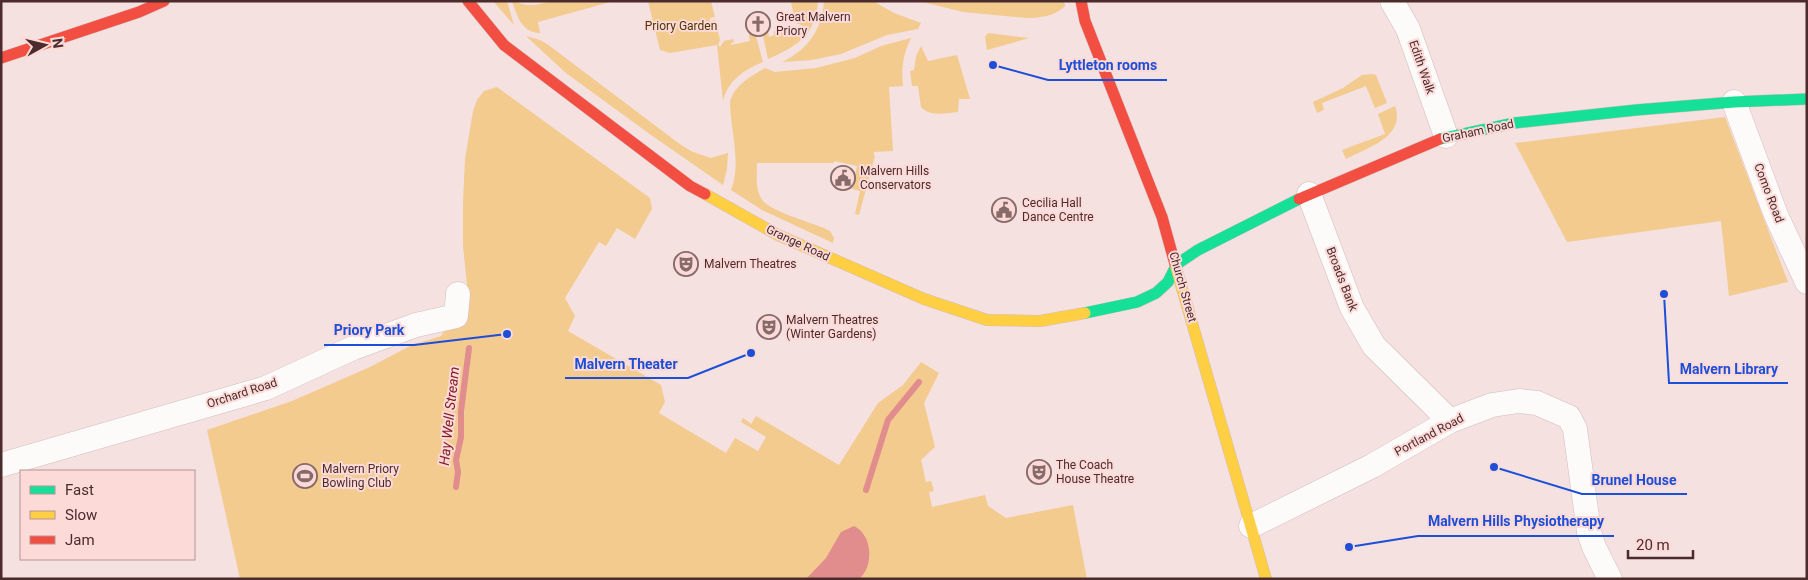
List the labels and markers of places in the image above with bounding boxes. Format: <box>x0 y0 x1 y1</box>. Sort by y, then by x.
place label: Great Malvern Priory <box>776 10 851 38</box>
church icon: Great Malvern Priory <box>745 11 771 37</box>
callout: Lyttleton rooms <box>1048 51 1167 80</box>
place label: Malvern Hills Conservators <box>860 164 931 192</box>
public building icon: Malvern Hills Conservators <box>830 165 856 191</box>
place label: Cecilia Hall Dance Centre <box>1022 196 1094 224</box>
public building icon: Cecilia Hall Dance Centre <box>991 197 1017 223</box>
theatre icon: Malvern Theatres <box>673 251 699 277</box>
place label: Malvern Theatres <box>704 257 797 271</box>
place label: Malvern Theatres (Winter Gardens) <box>786 313 879 341</box>
theatre icon: Malvern Theatres (Winter Gardens) <box>756 314 782 340</box>
callout: Priory Park <box>324 316 414 345</box>
callout: Malvern Theater <box>565 349 688 378</box>
callout: Malvern Library <box>1669 354 1788 383</box>
place label: The Coach House Theatre <box>1056 458 1134 486</box>
theatre icon: The Coach House Theatre <box>1026 459 1052 485</box>
place label: Malvern Priory Bowling Club <box>322 462 399 490</box>
sports icon: Malvern Priory Bowling Club <box>292 463 318 489</box>
callout: Brunel House <box>1582 465 1687 494</box>
callout: Malvern Hills Physiotherapy <box>1418 507 1614 536</box>

